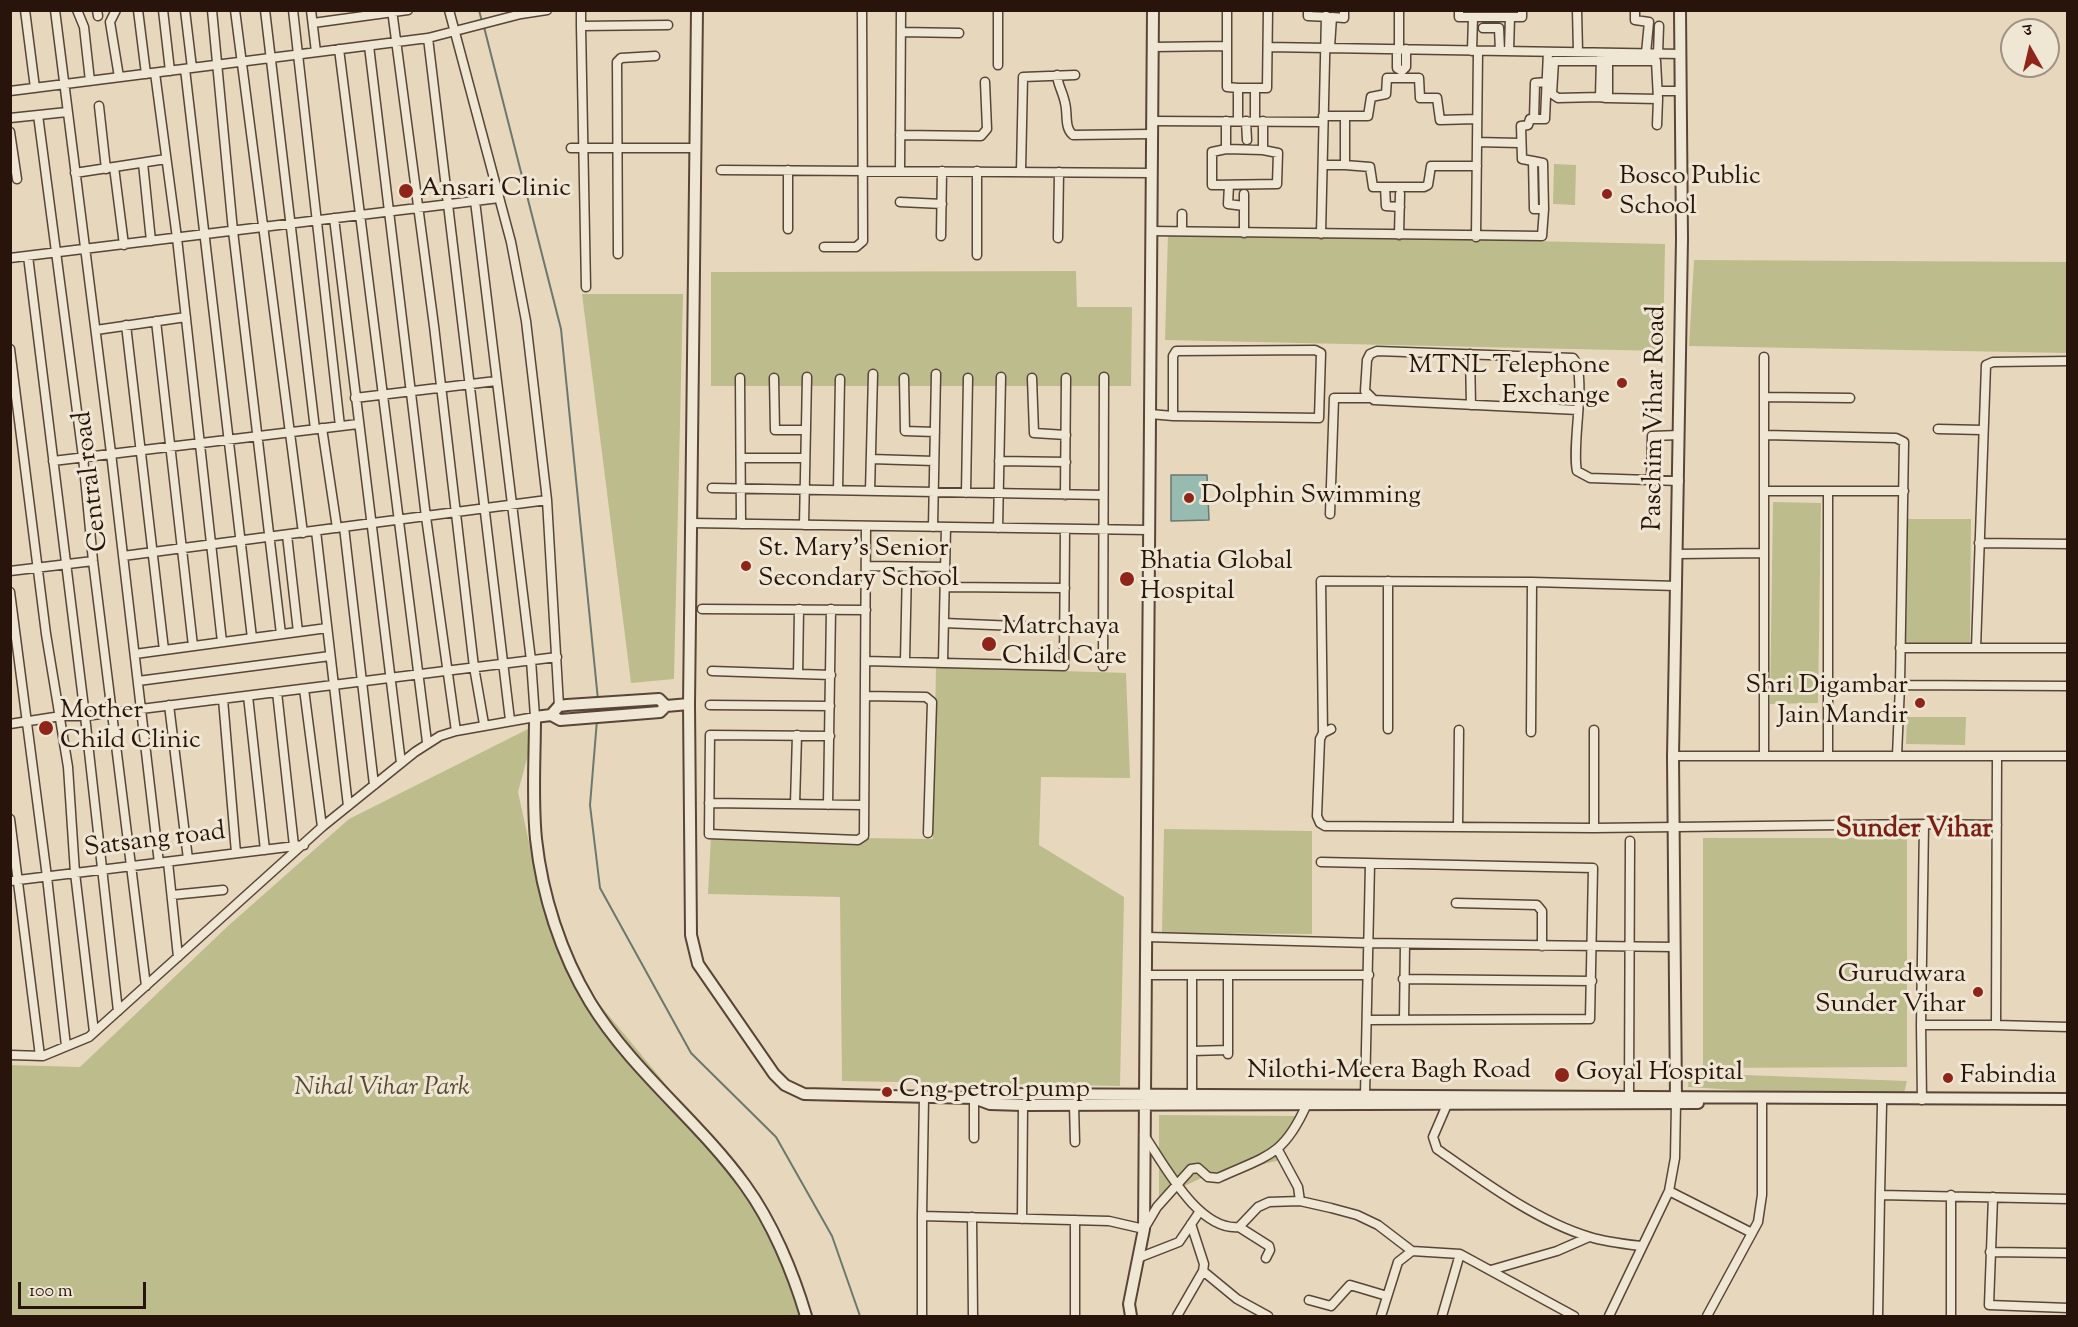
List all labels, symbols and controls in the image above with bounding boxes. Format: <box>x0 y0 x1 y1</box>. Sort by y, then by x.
north arrow <box>2000 18 2060 78</box>
text: उ <box>2022 20 2033 44</box>
place label: Bosco Public School <box>1619 163 1761 224</box>
place label: Ansari Clinic <box>420 175 571 207</box>
marker: Ansari Clinic <box>397 182 415 200</box>
marker: Bosco Public School <box>1600 187 1614 201</box>
street label: Paschim Vihar Road <box>1639 305 1675 531</box>
place label: MTNL Telephone Exchange <box>1408 352 1610 414</box>
marker: MTNL Telephone Exchange <box>1615 376 1629 390</box>
street label: Central road <box>69 409 117 553</box>
place label: Dolphin Swimming <box>1201 482 1421 514</box>
marker: Dolphin Swimming <box>1182 491 1196 505</box>
place label: St. Mary's Senior Secondary School <box>758 535 959 596</box>
place label: Bhatia Global Hospital <box>1140 548 1293 610</box>
marker: St. Mary's Senior Secondary School <box>739 559 753 573</box>
marker: Bhatia Global Hospital <box>1118 570 1136 588</box>
place label: Matrchaya Child Care <box>1002 613 1127 674</box>
marker: Matrchaya Child Care <box>980 635 998 653</box>
place label: Shri Digambar Jain Mandir <box>1745 672 1908 734</box>
marker: Shri Digambar Jain Mandir <box>1913 696 1927 710</box>
place label: Mother Child Clinic <box>60 697 201 758</box>
marker: Mother Child Clinic <box>37 719 55 737</box>
district label: Sunder Vihar <box>1836 815 1992 847</box>
street label: Satsang road <box>83 818 227 866</box>
place label: Gurudwara Sunder Vihar <box>1815 961 1966 1023</box>
marker: Gurudwara Sunder Vihar <box>1971 985 1985 999</box>
street label: Nilothi-Meera Bagh Road <box>1247 1057 1531 1089</box>
place label: Goyal Hospital <box>1576 1059 1743 1091</box>
place label: Fabindia <box>1960 1062 2057 1094</box>
marker: Goyal Hospital <box>1553 1066 1571 1084</box>
marker: Fabindia <box>1941 1071 1955 1085</box>
park label: Nihal Vihar Park <box>294 1074 470 1106</box>
place label: Cng petrol pump <box>899 1076 1090 1108</box>
marker: Cng petrol pump <box>880 1085 894 1099</box>
scale bar <box>21 1270 148 1308</box>
text: 100 m <box>29 1279 73 1305</box>

